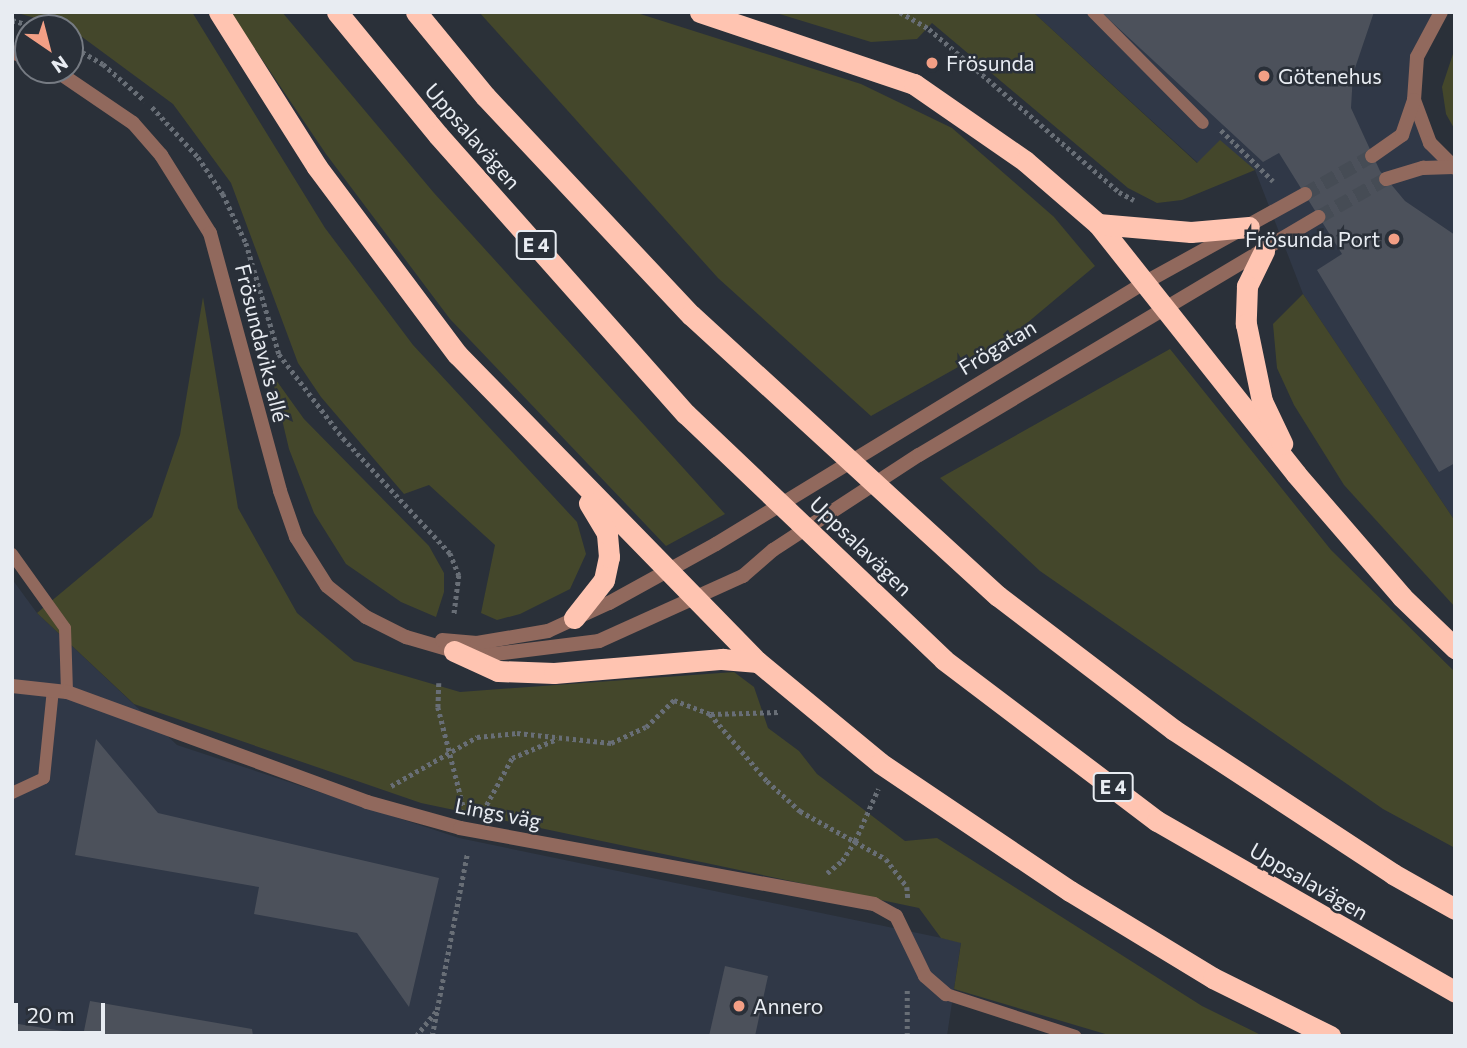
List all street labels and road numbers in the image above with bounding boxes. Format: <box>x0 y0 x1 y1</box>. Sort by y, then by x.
street label: Uppsalavägen <box>420 78 526 194</box>
road number: E 4 <box>515 230 557 260</box>
street label: Frösundaviks allé <box>230 261 294 425</box>
street label: Frögatan <box>954 314 1040 380</box>
street label: Uppsalavägen <box>805 491 917 601</box>
road number: E 4 <box>1092 772 1134 802</box>
street label: Lings väg <box>453 792 543 834</box>
street label: Uppsalavägen <box>1245 837 1373 925</box>

